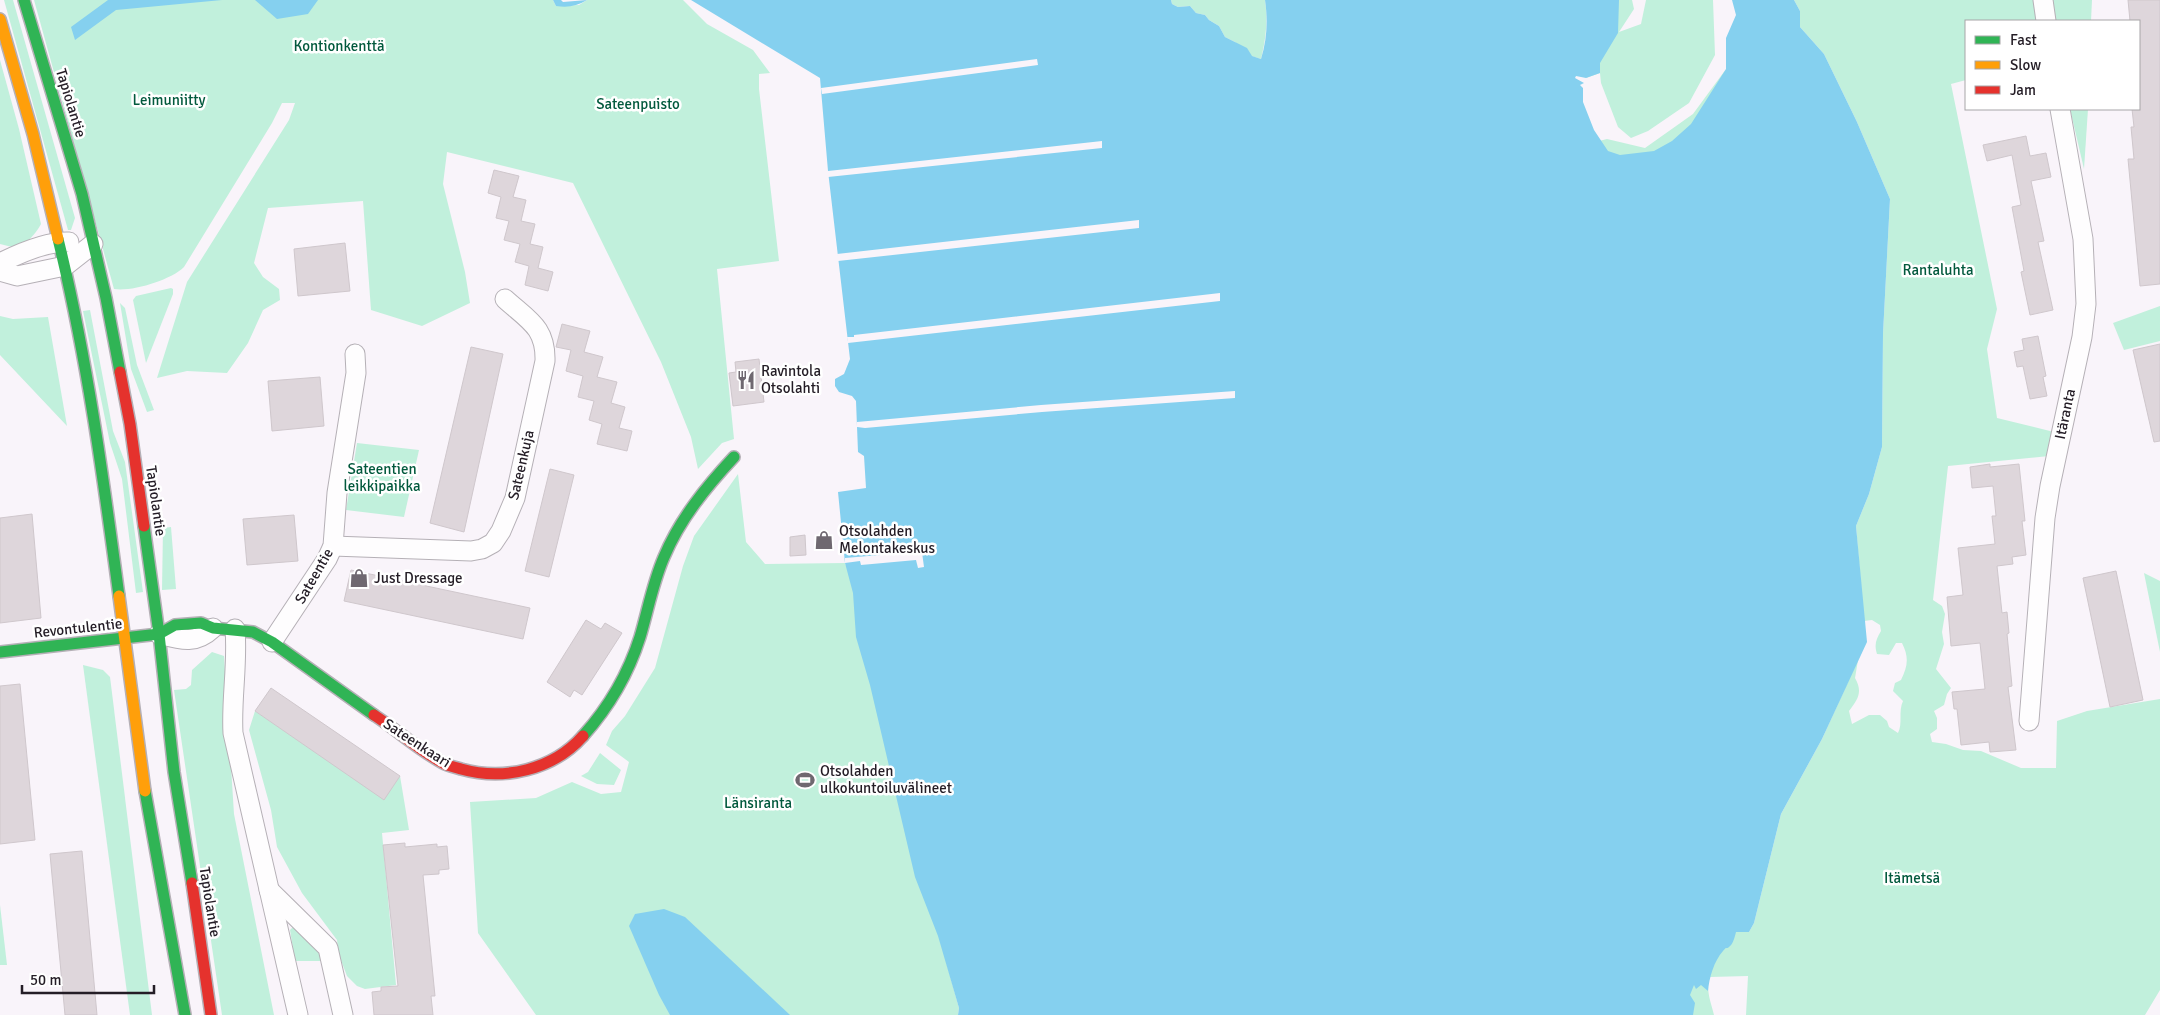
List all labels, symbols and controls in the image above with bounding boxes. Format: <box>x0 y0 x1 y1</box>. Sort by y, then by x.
legend <box>1965 20 2140 110</box>
text: Fast <box>2010 31 2037 49</box>
park label: Kontionkenttä <box>293 37 385 55</box>
text: Slow <box>2010 56 2041 74</box>
street label: Tapiolantie <box>52 66 90 140</box>
text: Jam <box>2010 81 2036 99</box>
park label: Leimuniitty <box>133 91 206 109</box>
park label: Sateenpuisto <box>596 95 680 113</box>
park label: Rantaluhta <box>1902 261 1974 279</box>
place label: Ravintola Otsolahti <box>761 362 821 397</box>
restaurant icon: Ravintola Otsolahti <box>735 369 757 391</box>
street label: Itäranta <box>2051 387 2079 441</box>
street label: Sateenkuja <box>504 428 538 502</box>
park label: Sateentien leikkipaikka <box>343 460 421 495</box>
street label: Tapiolantie <box>142 465 170 537</box>
place label: Otsolahden Melontakeskus <box>839 522 935 557</box>
shop icon: Otsolahden Melontakeskus <box>813 529 835 551</box>
street label: Sateentie <box>291 545 337 607</box>
shop icon: Just Dressage <box>348 567 370 589</box>
place label: Just Dressage <box>374 569 463 587</box>
street label: Revontulentie <box>33 614 123 642</box>
street label: Sateenkaari <box>380 715 454 771</box>
place label: Otsolahden ulkokuntoiluvälineet <box>820 762 952 797</box>
sports icon: Otsolahden ulkokuntoiluvälineet <box>794 769 816 791</box>
park label: Länsiranta <box>724 794 792 812</box>
street label: Tapiolantie <box>196 866 224 938</box>
park label: Itämetsä <box>1884 869 1940 887</box>
scale bar <box>22 962 155 994</box>
text: 50 m <box>30 971 61 989</box>

